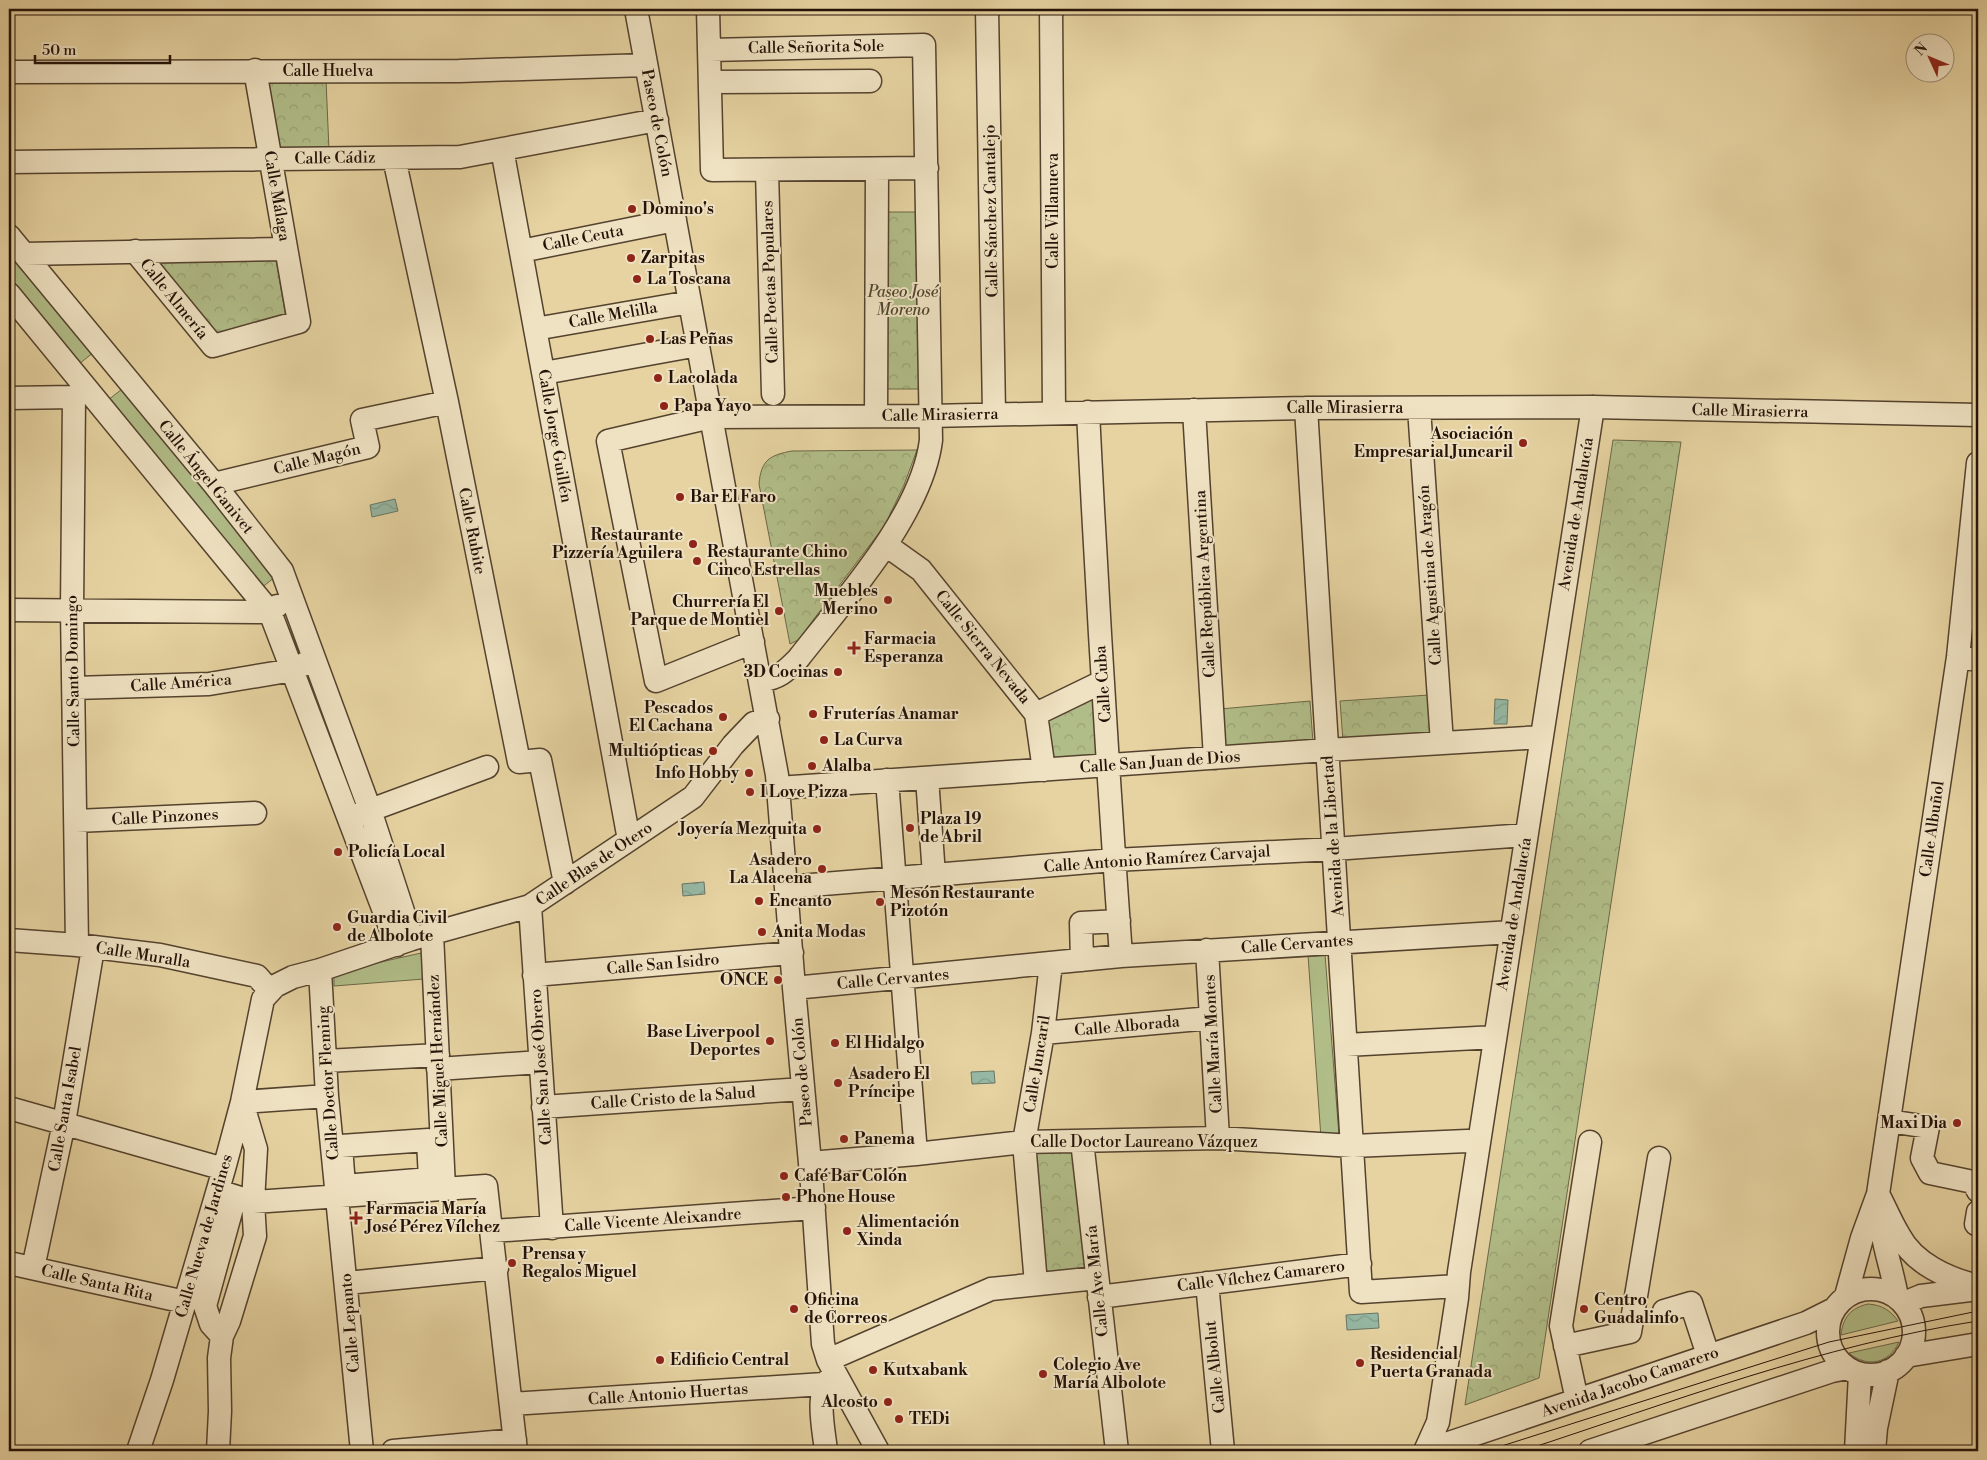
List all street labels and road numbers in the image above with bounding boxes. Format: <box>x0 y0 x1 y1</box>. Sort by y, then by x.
street label: Calle Señorita Sole <box>748 36 884 58</box>
street label: Calle Huelva <box>283 61 374 81</box>
street label: Paseo de Colón <box>637 67 677 179</box>
street label: Calle Sánchez Cantalejo <box>979 124 1003 298</box>
street label: Calle Cádiz <box>294 147 376 169</box>
street label: Calle Málaga <box>259 149 295 244</box>
street label: Calle Villanueva <box>1043 152 1063 269</box>
street label: Calle Poetas Populares <box>757 200 783 364</box>
street label: Calle Ceuta <box>541 220 626 256</box>
street label: Calle Almería <box>135 254 213 344</box>
street label: Calle Melilla <box>567 297 660 333</box>
street label: Calle Jorge Guillén <box>533 368 577 505</box>
street label: Calle Mirasierra <box>1287 398 1404 418</box>
street label: Calle Mirasierra <box>1691 400 1809 422</box>
street label: Calle Mirasierra <box>881 404 999 426</box>
street label: Calle Ángel Ganivet <box>154 415 260 538</box>
street label: Avenida de Andalucía <box>1554 435 1598 593</box>
street label: Calle Magón <box>271 438 363 479</box>
street label: Calle Agustina de Aragón <box>1414 484 1446 666</box>
street label: Calle Rubite <box>454 486 490 576</box>
street label: Calle República Argentina <box>1190 489 1220 678</box>
street label: Calle Sierra Nevada <box>931 586 1036 709</box>
street label: Calle Santo Domingo <box>62 595 84 747</box>
street label: Calle Cuba <box>1090 644 1116 723</box>
street label: Calle América <box>130 669 233 697</box>
street label: Calle San Juan de Dios <box>1079 746 1241 778</box>
street label: Avenida de la Libertad <box>1317 755 1349 918</box>
street label: Calle Albuñol <box>1915 779 1949 878</box>
street label: Calle Pinzones <box>111 804 219 830</box>
street label: Calle Blas de Otero <box>532 818 656 910</box>
street label: Avenida de Andalucía <box>1492 835 1536 993</box>
street label: Calle Antonio Ramírez Carvajal <box>1043 841 1271 877</box>
street label: Calle Cervantes <box>1240 930 1354 958</box>
street label: Calle Muralla <box>94 938 193 973</box>
street label: Calle San Isidro <box>606 949 720 979</box>
street label: Calle Cervantes <box>836 964 950 994</box>
street label: Calle Miguel Hernández <box>423 974 453 1148</box>
street label: Calle María Montes <box>1199 974 1227 1114</box>
street label: Calle San José Obrero <box>526 988 556 1146</box>
street label: Calle Doctor Fleming <box>313 1004 343 1161</box>
street label: Calle Alborada <box>1073 1011 1182 1041</box>
street label: Calle Juncaril <box>1019 1013 1055 1114</box>
street label: Paseo de Colón <box>787 1016 817 1127</box>
street label: Calle Santa Isabel <box>44 1044 86 1173</box>
street label: Calle Cristo de la Salud <box>590 1082 756 1114</box>
street label: Calle Doctor Laureano Vázquez <box>1030 1132 1258 1152</box>
street label: Calle Nueva de Jardines <box>171 1152 237 1320</box>
street label: Calle Vicente Aleixandre <box>564 1204 742 1236</box>
street label: Calle Ave María <box>1081 1223 1113 1338</box>
street label: Calle Vílchez Camarero <box>1176 1256 1346 1296</box>
street label: Calle Santa Rita <box>39 1260 156 1306</box>
street label: Calle Lepanto <box>336 1272 364 1374</box>
street label: Calle Albolut <box>1200 1319 1230 1414</box>
street label: Avenida Jacobo Camarero <box>1538 1342 1721 1422</box>
street label: Calle Antonio Huertas <box>587 1378 749 1410</box>

